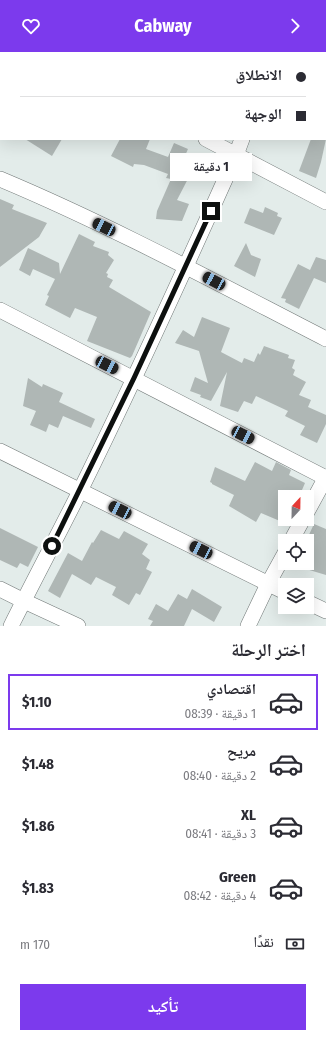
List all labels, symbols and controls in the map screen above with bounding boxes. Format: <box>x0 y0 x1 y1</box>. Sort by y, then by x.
icon: heart <box>20 15 42 37</box>
text: Cabway <box>134 15 192 37</box>
icon: forward <box>284 15 306 37</box>
text: الانطلاق <box>236 66 282 84</box>
text: الوجهة <box>244 105 282 123</box>
callout: 1 دقيقة <box>170 153 252 181</box>
text: 1 دقيقة <box>193 159 229 174</box>
route end <box>202 202 220 220</box>
car <box>91 216 117 238</box>
car <box>201 270 227 292</box>
car <box>94 354 120 376</box>
car <box>230 424 256 446</box>
north arrow <box>278 490 314 526</box>
map controls <box>278 490 314 614</box>
car <box>107 499 133 521</box>
button: locate <box>278 534 314 570</box>
route start <box>43 537 61 555</box>
car <box>188 539 214 561</box>
button: layers <box>278 578 314 614</box>
text: اختر الرحلة <box>231 639 306 661</box>
text: اقتصادي <box>207 680 256 698</box>
icon: car <box>268 684 304 720</box>
text: $1.10 <box>22 693 52 711</box>
text: 1 دقيقة · 08:39 <box>184 706 256 721</box>
text: مريح <box>227 742 256 760</box>
icon: car <box>268 746 304 782</box>
text: $1.48 <box>22 755 54 773</box>
text: 2 دقيقة · 08:40 <box>183 768 256 783</box>
text: XL <box>241 806 256 824</box>
icon: car <box>268 808 304 844</box>
text: $1.86 <box>22 817 54 835</box>
text: 3 دقيقة · 08:41 <box>185 826 256 841</box>
text: Green <box>219 868 256 886</box>
icon: car <box>268 870 304 906</box>
text: $1.83 <box>22 879 54 897</box>
text: 4 دقيقة · 08:42 <box>184 888 256 903</box>
text: نقدًا <box>253 933 274 951</box>
icon: cash <box>284 933 306 955</box>
text: 170 m <box>20 937 50 952</box>
button: تأكيد <box>20 984 306 1030</box>

